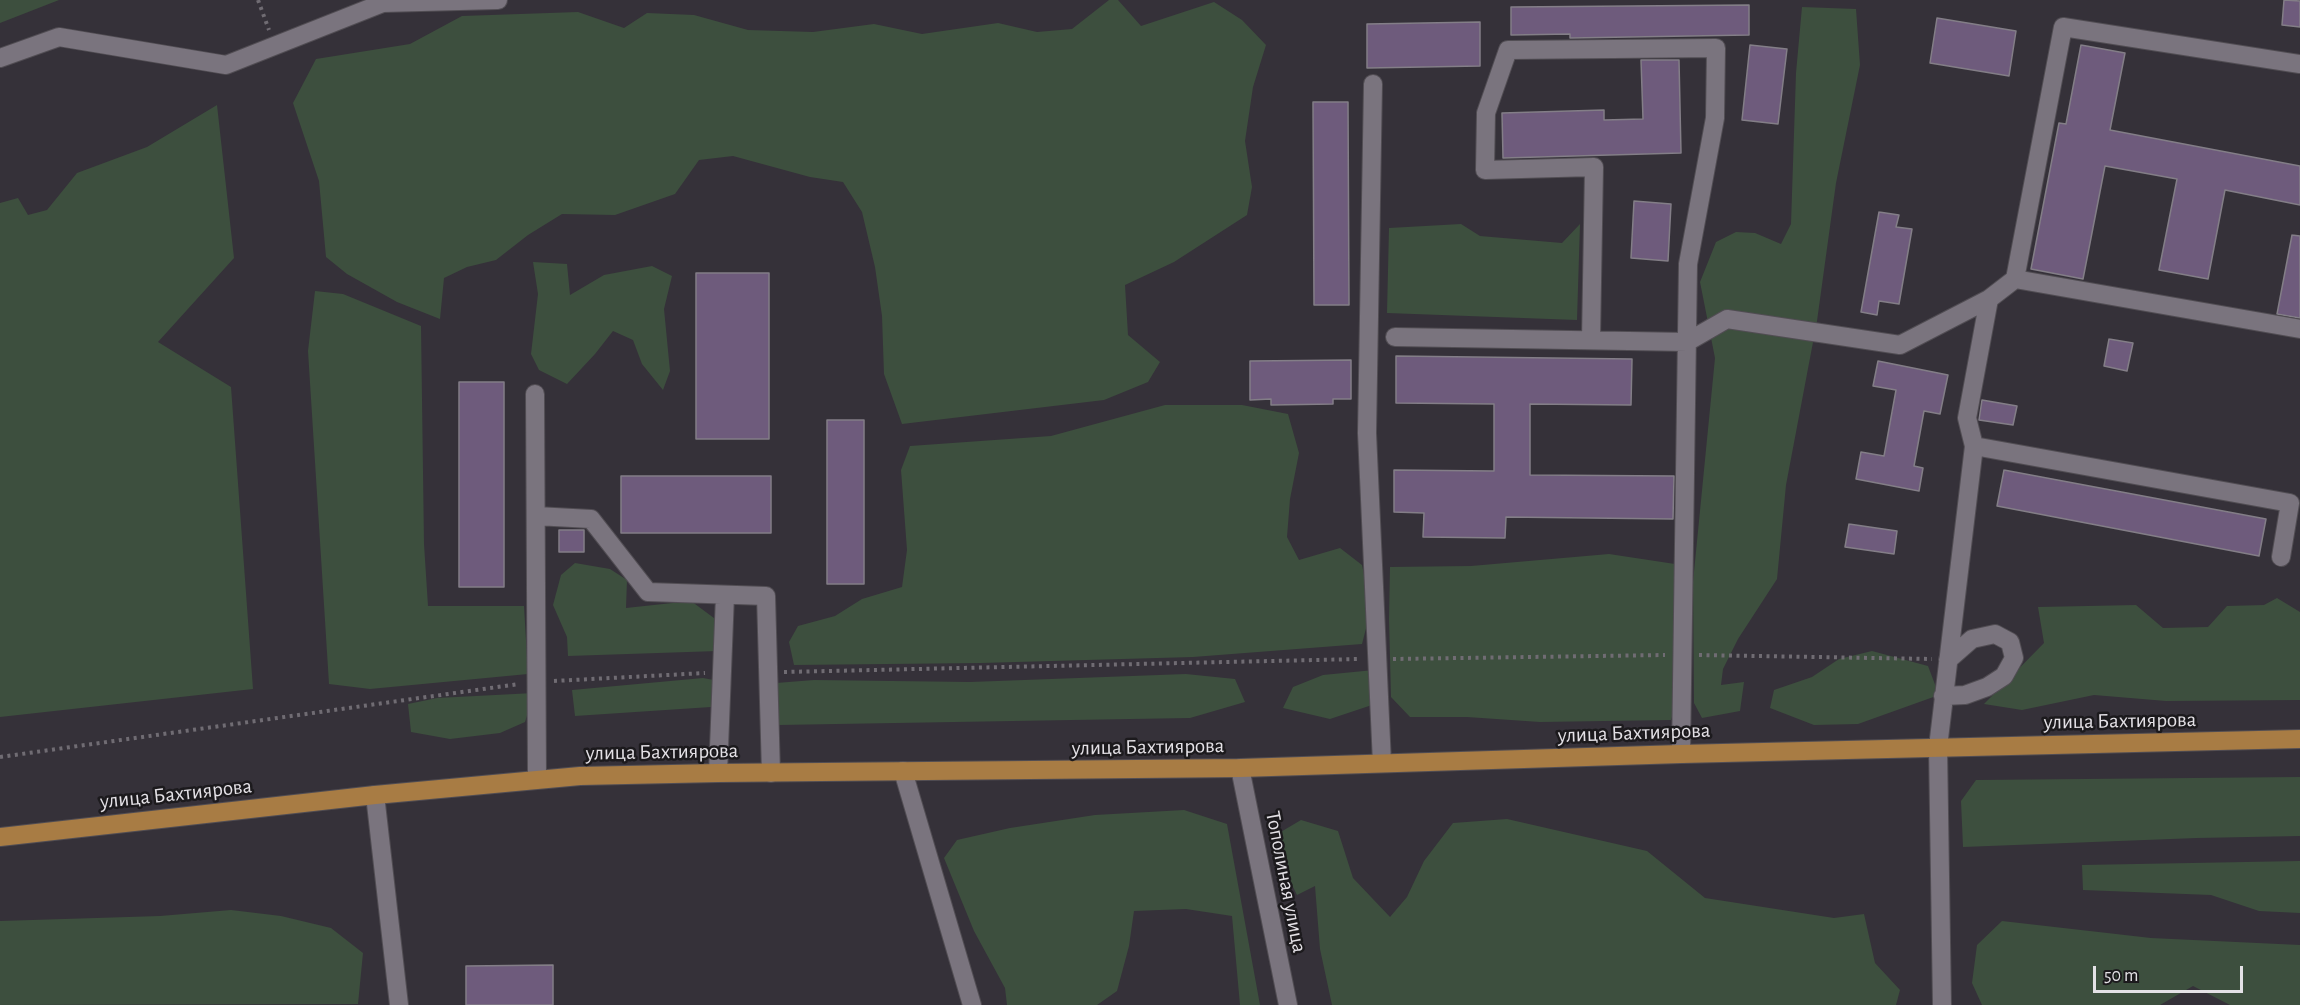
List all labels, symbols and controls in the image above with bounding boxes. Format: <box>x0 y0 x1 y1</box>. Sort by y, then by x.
street label: улица Бахтиярова <box>2043 707 2197 735</box>
street label: улица Бахтиярова <box>1557 718 1711 748</box>
street label: улица Бахтиярова <box>1071 733 1225 761</box>
street label: улица Бахтиярова <box>585 738 739 766</box>
street label: улица Бахтиярова <box>99 773 253 815</box>
street label: Тополиная улица <box>1260 809 1312 955</box>
scale bar <box>2096 954 2246 992</box>
text: 50 m <box>2104 967 2138 985</box>

